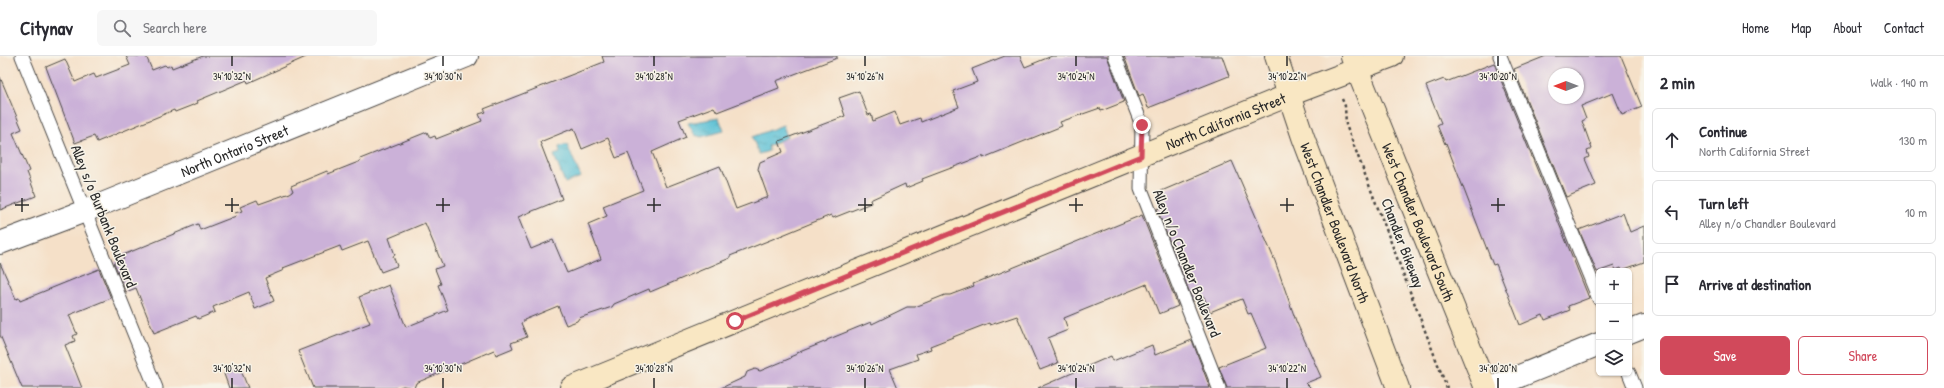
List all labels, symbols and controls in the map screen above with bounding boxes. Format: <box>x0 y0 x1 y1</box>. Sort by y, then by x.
search box <box>97 10 377 46</box>
text: Citynav <box>20 15 73 41</box>
icon: search <box>111 17 133 39</box>
text: Search here <box>143 17 207 38</box>
text: Home <box>1742 18 1769 37</box>
text: Map <box>1791 18 1811 37</box>
text: About <box>1833 18 1862 37</box>
text: Contact <box>1884 18 1924 37</box>
north arrow <box>1548 68 1584 104</box>
text: 34°10'32"N <box>213 70 251 83</box>
text: 34°10'30"N <box>424 70 462 83</box>
text: 34°10'28"N <box>635 70 673 83</box>
text: 34°10'26"N <box>846 70 884 83</box>
text: 34°10'24"N <box>1057 70 1095 83</box>
text: 34°10'22"N <box>1268 70 1306 83</box>
text: 34°10'20"N <box>1479 70 1517 83</box>
text: 2 min <box>1660 71 1695 94</box>
text: Walk · 140 m <box>1870 73 1928 91</box>
street label: North California Street <box>1162 87 1290 155</box>
route end <box>1133 116 1151 134</box>
street label: North Ontario Street <box>177 119 292 182</box>
text: Continue <box>1699 121 1747 142</box>
icon: ahead <box>1661 129 1683 151</box>
text: 130 m <box>1899 131 1927 149</box>
street label: West Chandler Boulevard North <box>1296 140 1375 306</box>
street label: West Chandler Boulevard South <box>1377 140 1460 304</box>
street label: Alley s/o Burbank Boulevard <box>66 142 142 291</box>
text: North California Street <box>1699 142 1810 160</box>
street label: Alley n/o Chandler Boulevard <box>1148 186 1226 340</box>
text: Turn left <box>1699 193 1749 214</box>
street label: Chandler Bikeway <box>1376 195 1430 291</box>
icon: left <box>1661 201 1683 223</box>
text: 10 m <box>1905 203 1927 221</box>
text: Alley n/o Chandler Boulevard <box>1699 214 1836 232</box>
map controls <box>1596 268 1632 376</box>
button: + <box>1596 268 1632 304</box>
icon: arrive <box>1661 273 1683 295</box>
text: Arrive at destination <box>1699 274 1811 295</box>
button: − <box>1596 304 1632 340</box>
route start <box>726 312 744 330</box>
button: Save <box>1660 336 1790 375</box>
button: Share <box>1798 336 1928 375</box>
button: layers <box>1596 340 1632 376</box>
text: 34°10'32"N <box>213 362 251 375</box>
text: 34°10'30"N <box>424 362 462 375</box>
text: 34°10'28"N <box>635 362 673 375</box>
text: 34°10'26"N <box>846 362 884 375</box>
text: 34°10'24"N <box>1057 362 1095 375</box>
text: 34°10'22"N <box>1268 362 1306 375</box>
text: 34°10'20"N <box>1479 362 1517 375</box>

